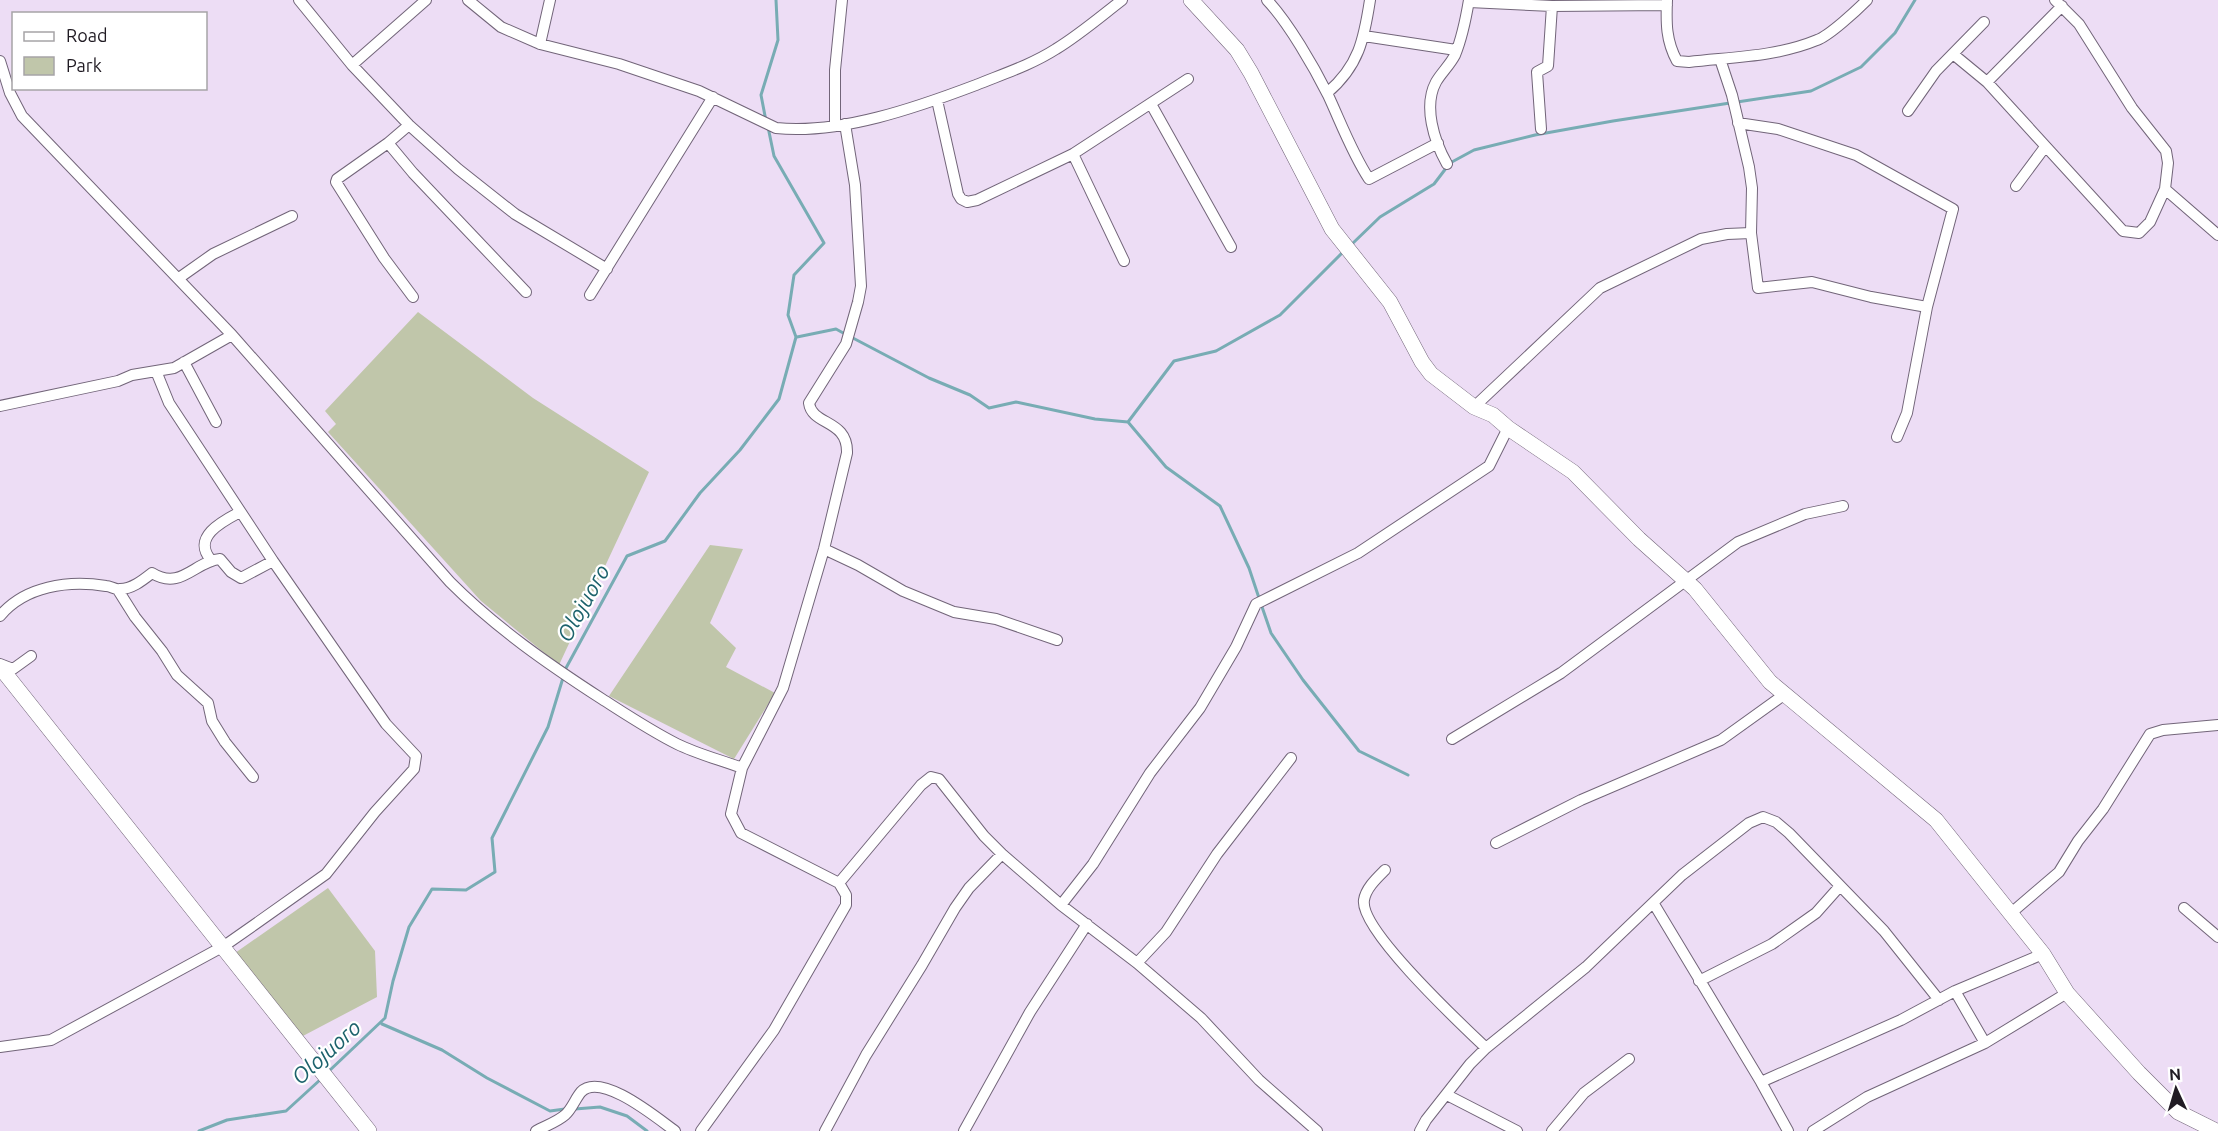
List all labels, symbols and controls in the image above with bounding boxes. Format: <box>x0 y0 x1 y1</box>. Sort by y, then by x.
legend <box>12 12 207 90</box>
text: Road <box>66 25 108 45</box>
text: Park <box>66 55 102 75</box>
water label: Olojuoro <box>551 560 614 646</box>
water label: Olojuoro <box>286 1014 365 1089</box>
north arrow <box>2146 1059 2206 1119</box>
text: N <box>2168 1065 2182 1083</box>

